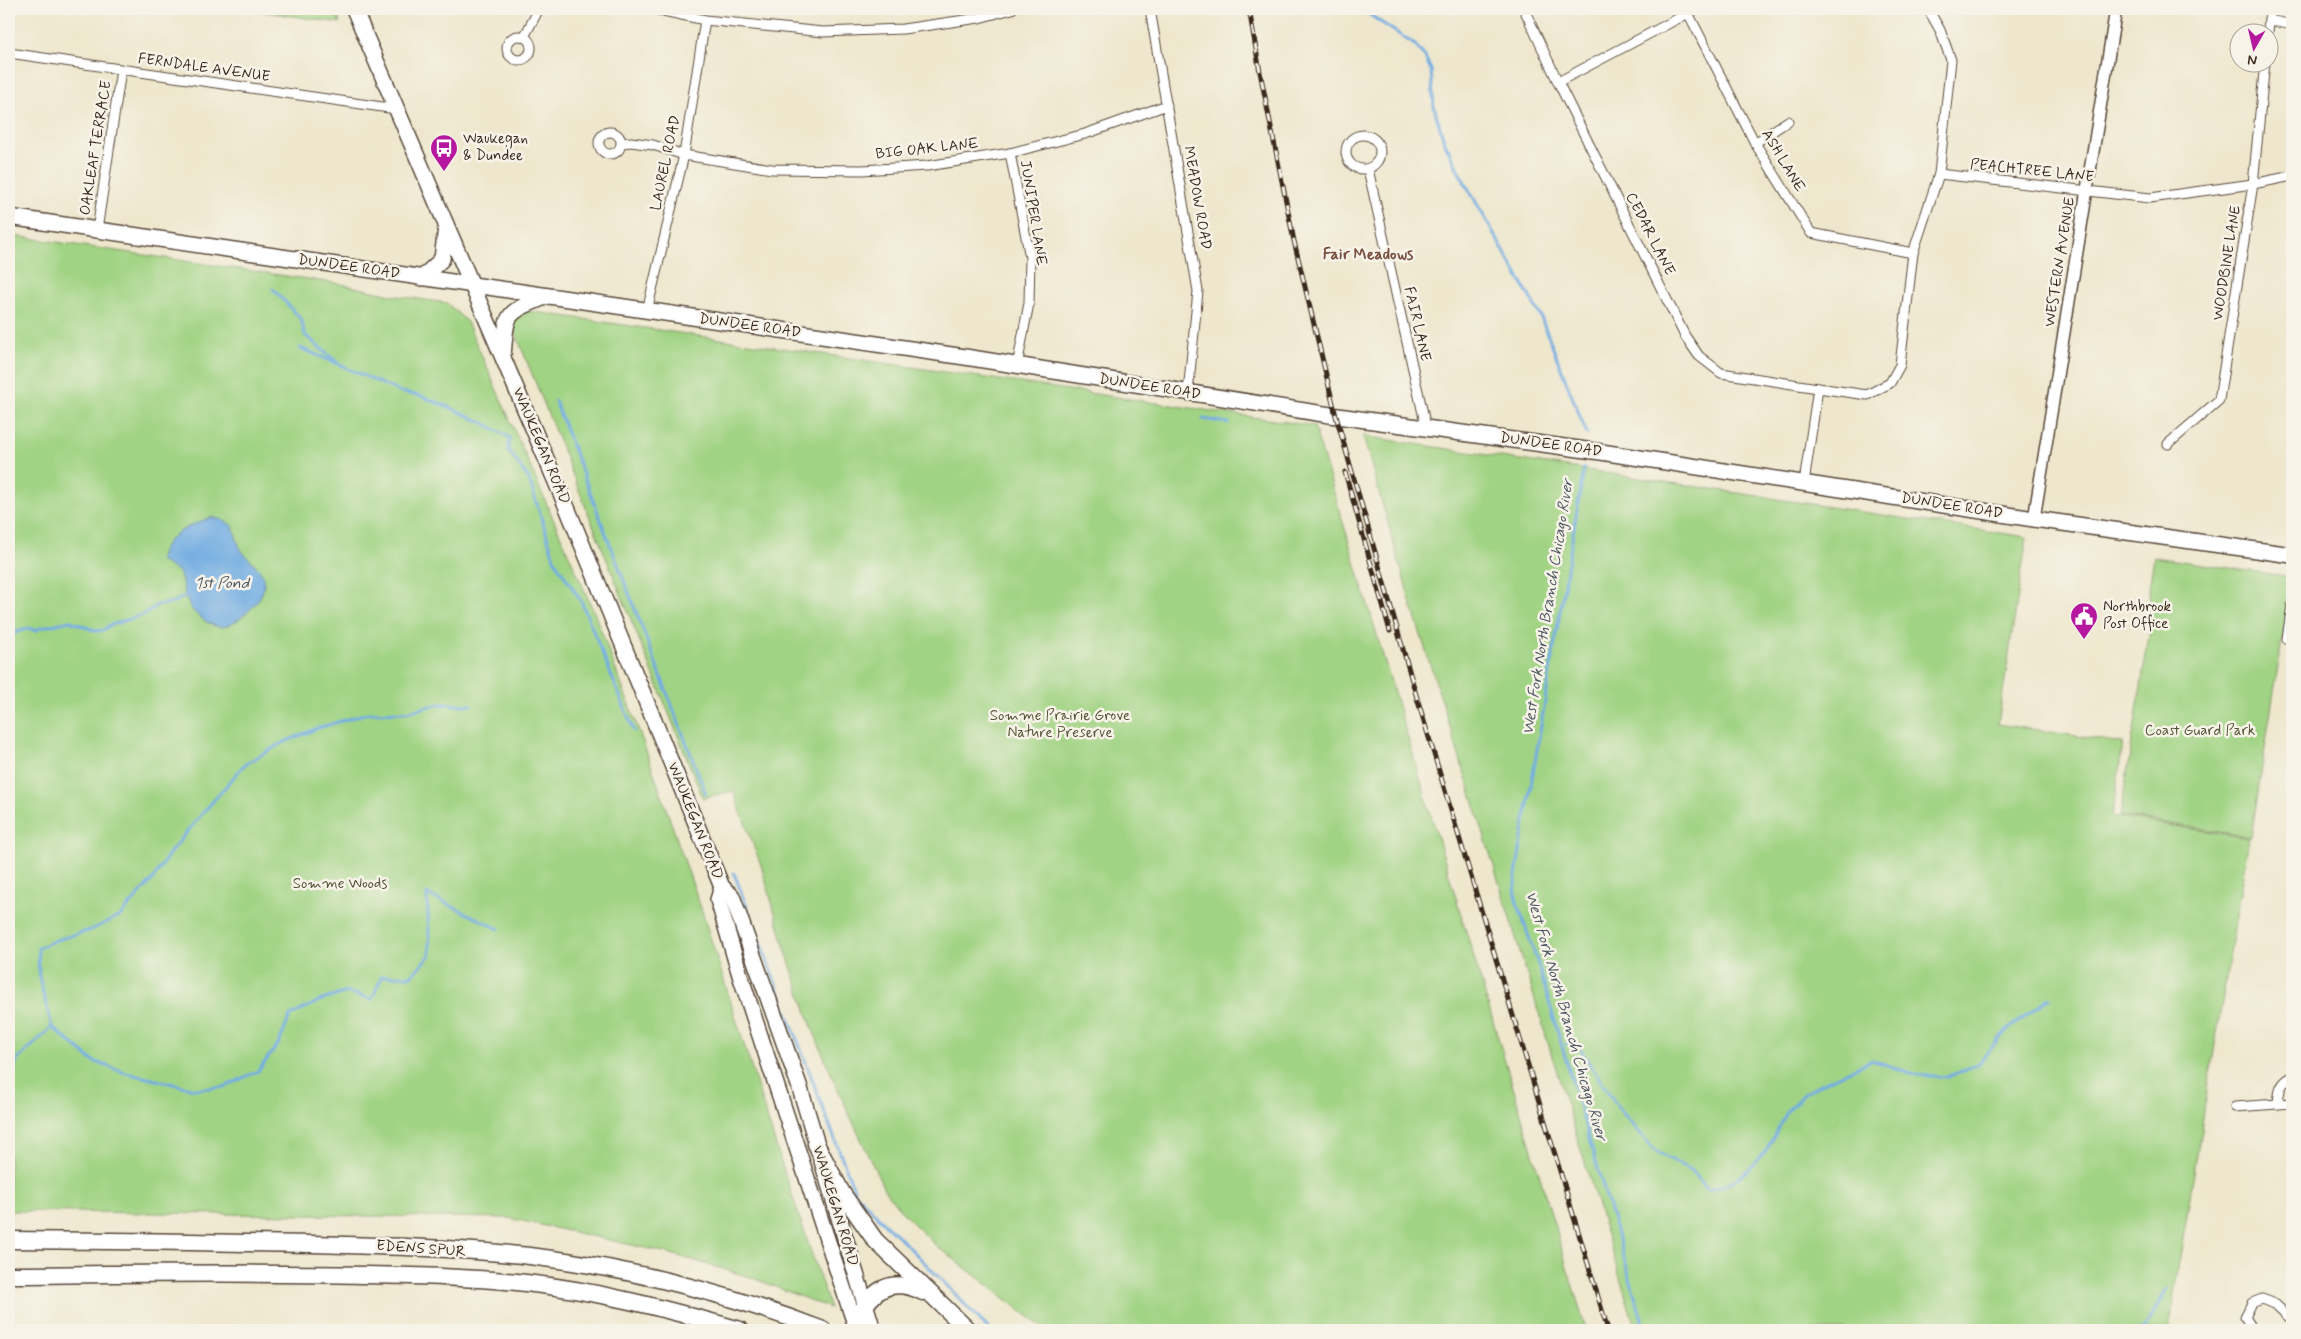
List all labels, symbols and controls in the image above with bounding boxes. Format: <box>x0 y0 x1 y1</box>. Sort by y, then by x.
north arrow <box>2228 22 2278 72</box>
street label: FERNDALE AVENUE <box>137 49 272 87</box>
text: N <box>2246 50 2258 69</box>
street label: OAKLEAF TERRACE <box>75 79 117 217</box>
street label: LAUREL ROAD <box>646 114 686 212</box>
street label: ASH LANE <box>1756 126 1810 196</box>
place label: Waukegan & Dundee <box>463 129 528 166</box>
bus stop icon: Waukegan & Dundee <box>429 133 459 172</box>
street label: BIG OAK LANE <box>874 134 980 164</box>
street label: MEADOW ROAD <box>1178 145 1216 251</box>
street label: PEACHTREE LANE <box>1969 155 2095 187</box>
street label: JUNIPER LANE <box>1015 159 1051 268</box>
street label: CEDAR LANE <box>1621 189 1680 279</box>
street label: WESTERN AVENUE <box>2040 195 2080 328</box>
street label: WOODBINE LANE <box>2208 204 2246 322</box>
district label: Fair Meadows <box>1323 244 1414 265</box>
street label: DUNDEE ROAD <box>297 250 401 284</box>
street label: FAIR LANE <box>1399 285 1435 364</box>
street label: DUNDEE ROAD <box>698 309 802 343</box>
street label: DUNDEE ROAD <box>1098 369 1202 405</box>
street label: WAUKEGAN ROAD <box>507 385 575 507</box>
street label: DUNDEE ROAD <box>1499 428 1603 462</box>
water label: West Fork North Branch Chicago River <box>1517 475 1579 736</box>
street label: DUNDEE ROAD <box>1900 488 2004 524</box>
water label: 1st Pond <box>195 573 251 594</box>
place label: Northbrook Post Office <box>2103 597 2172 634</box>
public building icon: Northbrook Post Office <box>2069 601 2099 640</box>
park label: Somme Prairie Grove Nature Preserve <box>990 706 1130 743</box>
park label: Coast Guard Park <box>2145 721 2255 741</box>
street label: WAUKEGAN ROAD <box>662 759 728 883</box>
park label: Somme Woods <box>293 874 387 894</box>
water label: West Fork North Branch Chicago River <box>1520 889 1612 1145</box>
street label: WAUKEGAN ROAD <box>807 1143 863 1269</box>
street label: EDENS SPUR <box>376 1236 467 1262</box>

